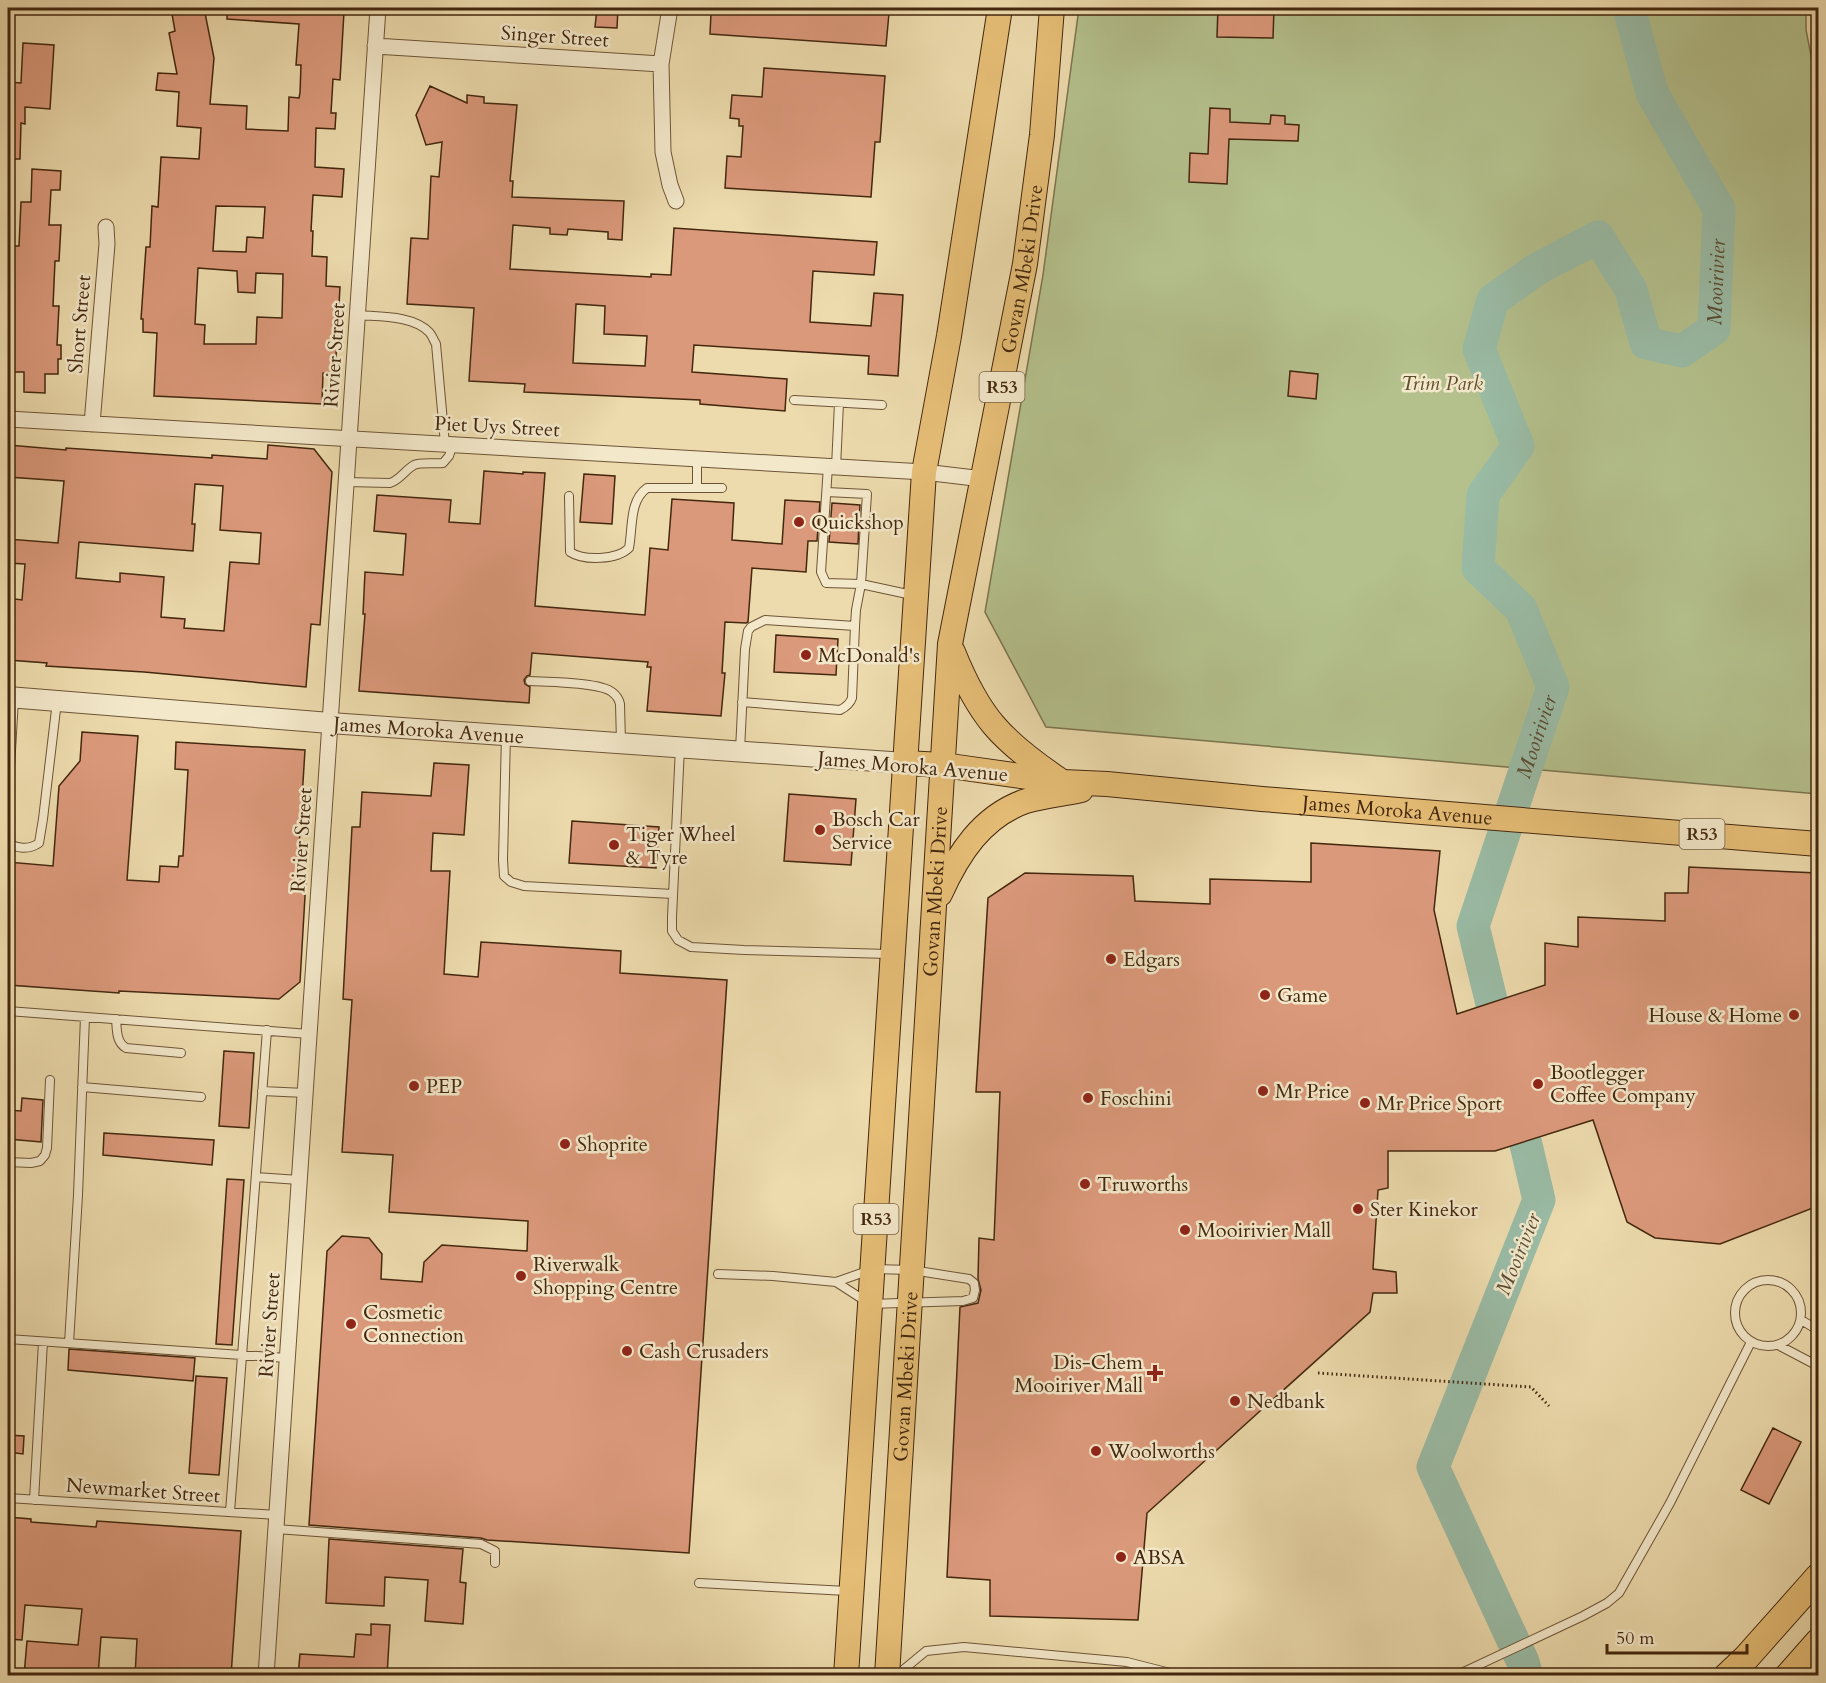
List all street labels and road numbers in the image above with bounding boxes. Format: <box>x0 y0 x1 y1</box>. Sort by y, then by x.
street label: Singer Street <box>500 19 610 54</box>
street label: Govan Mbeki Drive <box>995 183 1049 356</box>
street label: Short Street <box>62 273 97 374</box>
street label: Rivier Street <box>317 301 352 408</box>
road number: R53 <box>980 372 1024 402</box>
street label: Piet Uys Street <box>434 410 561 443</box>
street label: James Moroka Avenue <box>330 710 525 750</box>
street label: James Moroka Avenue <box>814 744 1009 788</box>
street label: Rivier Street <box>284 786 319 893</box>
street label: James Moroka Avenue <box>1298 789 1494 832</box>
street label: Govan Mbeki Drive <box>917 805 954 978</box>
road number: R53 <box>1680 819 1724 849</box>
road number: R53 <box>854 1204 898 1234</box>
street label: Rivier Street <box>252 1271 287 1378</box>
street label: Govan Mbeki Drive <box>887 1290 924 1463</box>
street label: Newmarket Street <box>65 1472 222 1509</box>

